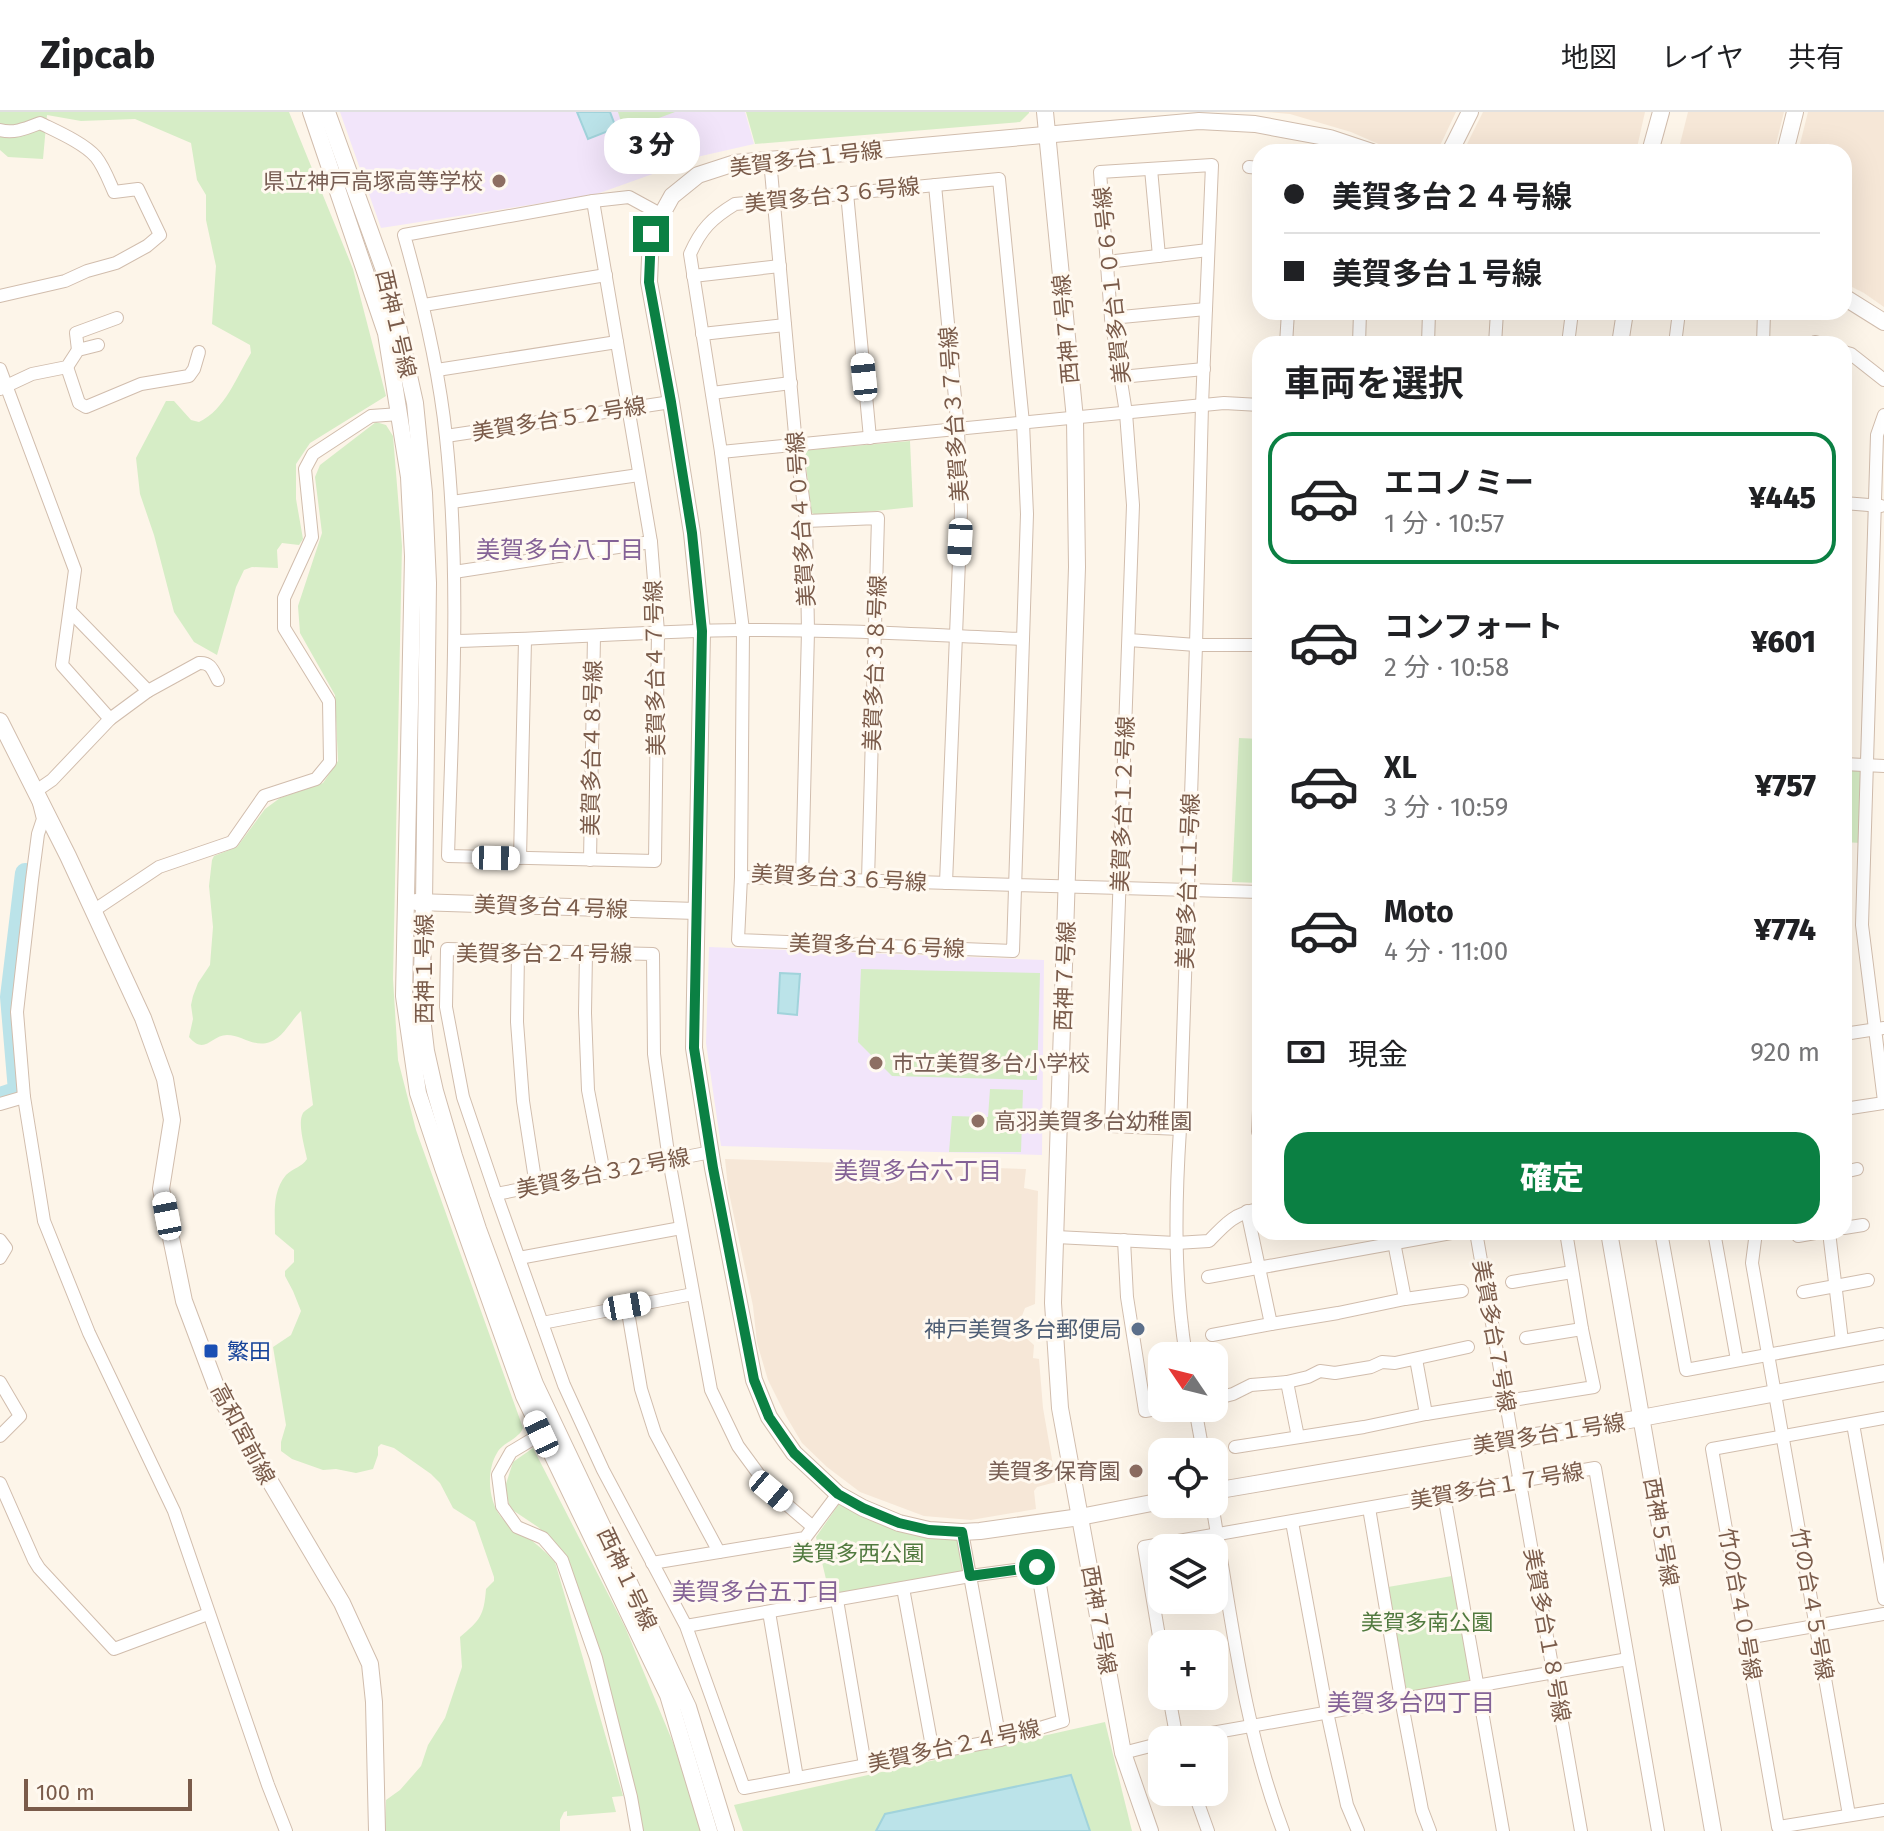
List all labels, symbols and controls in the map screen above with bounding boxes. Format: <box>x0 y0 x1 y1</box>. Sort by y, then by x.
text: Zipcab <box>40 32 155 78</box>
text: 地図 <box>1561 41 1617 74</box>
text: レイヤ <box>1661 41 1744 74</box>
text: 共有 <box>1788 41 1844 74</box>
callout: 3 分 <box>603 118 699 174</box>
text: 3 分 <box>629 130 675 161</box>
street label: 美賀多台１号線 <box>728 136 884 182</box>
place label: 県立神戸高塚高等学校 <box>263 168 483 195</box>
marker: 県立神戸高塚高等学校 <box>490 172 508 190</box>
street label: 美賀多台３６号線 <box>743 172 921 218</box>
text: 美賀多台２４号線 <box>1332 179 1572 215</box>
street label: 美賀多台１０６号線 <box>1088 185 1136 385</box>
route end <box>633 216 669 252</box>
text: 美賀多台１号線 <box>1332 256 1542 292</box>
street label: 西神１号線 <box>370 267 422 381</box>
street label: 西神７号線 <box>1048 273 1084 385</box>
street label: 美賀多台３７号線 <box>934 325 974 503</box>
car <box>850 352 878 402</box>
text: 車両を選択 <box>1284 362 1464 406</box>
street label: 美賀多台５２号線 <box>470 392 648 446</box>
street label: 美賀多台４０号線 <box>781 430 821 608</box>
icon: car <box>1288 462 1360 534</box>
text: エコノミー <box>1384 465 1534 501</box>
text: ¥445 <box>1749 480 1816 516</box>
text: 1 分 · 10:57 <box>1384 508 1504 539</box>
car <box>947 517 973 567</box>
district label: 美賀多台八丁目 <box>476 536 644 564</box>
street label: 美賀多台３８号線 <box>858 575 892 751</box>
street label: 美賀多台４７号線 <box>640 580 670 756</box>
icon: car <box>1288 606 1360 678</box>
text: コンフォート <box>1384 609 1563 645</box>
text: ¥601 <box>1751 624 1816 660</box>
text: 2 分 · 10:58 <box>1384 652 1509 683</box>
street label: 美賀多台４８号線 <box>577 660 607 836</box>
street label: 美賀多台１２号線 <box>1106 716 1140 892</box>
icon: car <box>1288 750 1360 822</box>
text: XL <box>1384 750 1417 786</box>
text: ¥757 <box>1755 768 1816 804</box>
text: 3 分 · 10:59 <box>1384 792 1508 823</box>
street label: 美賀多台１１号線 <box>1171 793 1205 969</box>
car <box>472 846 520 870</box>
street label: 美賀多台３６号線 <box>750 860 928 896</box>
street label: 美賀多台４号線 <box>474 891 628 923</box>
icon: car <box>1288 894 1360 966</box>
text: Moto <box>1384 894 1454 930</box>
text: ¥774 <box>1754 912 1816 948</box>
street label: 西神１号線 <box>411 914 438 1024</box>
street label: 西神７号線 <box>1050 921 1080 1031</box>
street label: 美賀多台４６号線 <box>789 929 965 963</box>
text: 4 分 · 11:00 <box>1384 936 1508 967</box>
street label: 美賀多台２４号線 <box>456 940 632 967</box>
icon: cash <box>1284 1030 1328 1074</box>
text: 現金 <box>1348 1037 1408 1073</box>
text: 920 m <box>1750 1037 1820 1068</box>
place label: 市立美賀多台小学校 <box>892 1050 1090 1077</box>
marker: 市立美賀多台小学校 <box>867 1054 885 1072</box>
place label: 高羽美賀多台幼稚園 <box>994 1108 1192 1135</box>
marker: 高羽美賀多台幼稚園 <box>969 1112 987 1130</box>
button: 確定 <box>1284 1132 1820 1224</box>
street label: 美賀多台３２号線 <box>514 1143 692 1203</box>
district label: 美賀多台六丁目 <box>834 1157 1002 1185</box>
car <box>151 1190 183 1242</box>
street label: 美賀多台７号線 <box>1467 1258 1521 1414</box>
car <box>601 1290 653 1322</box>
place label: 神戸美賀多台郵便局 <box>924 1316 1122 1343</box>
marker: 神戸美賀多台郵便局 <box>1129 1320 1147 1338</box>
place label: 繁田 <box>227 1338 271 1365</box>
marker: 繁田 <box>202 1342 220 1360</box>
north arrow <box>1148 1342 1228 1422</box>
map controls <box>1148 1342 1228 1806</box>
street label: 高和宮前線 <box>205 1379 281 1489</box>
car <box>520 1407 562 1461</box>
street label: 美賀多台１号線 <box>1471 1409 1627 1459</box>
button: locate <box>1148 1438 1228 1518</box>
street label: 美賀多台１７号線 <box>1408 1457 1586 1515</box>
place label: 美賀多保育園 <box>988 1458 1120 1485</box>
marker: 美賀多保育園 <box>1127 1462 1145 1480</box>
car <box>745 1466 797 1516</box>
street label: 西神５号線 <box>1638 1475 1684 1589</box>
street label: 西神１号線 <box>592 1523 662 1635</box>
street label: 竹の台４０号線 <box>1713 1526 1767 1682</box>
street label: 竹の台４５号線 <box>1785 1526 1839 1682</box>
button: layers <box>1148 1534 1228 1614</box>
park label: 美賀多西公園 <box>792 1540 924 1567</box>
street label: 美賀多台１８号線 <box>1518 1546 1576 1724</box>
route start <box>1019 1549 1055 1585</box>
street label: 西神７号線 <box>1076 1563 1122 1677</box>
district label: 美賀多台五丁目 <box>672 1578 840 1606</box>
park label: 美賀多南公園 <box>1361 1609 1493 1636</box>
button: + <box>1148 1630 1228 1710</box>
district label: 美賀多台四丁目 <box>1327 1689 1495 1717</box>
street label: 美賀多台２４号線 <box>865 1714 1043 1778</box>
button: − <box>1148 1726 1228 1806</box>
scale bar <box>24 1775 192 1811</box>
text: 100 m <box>36 1779 95 1806</box>

